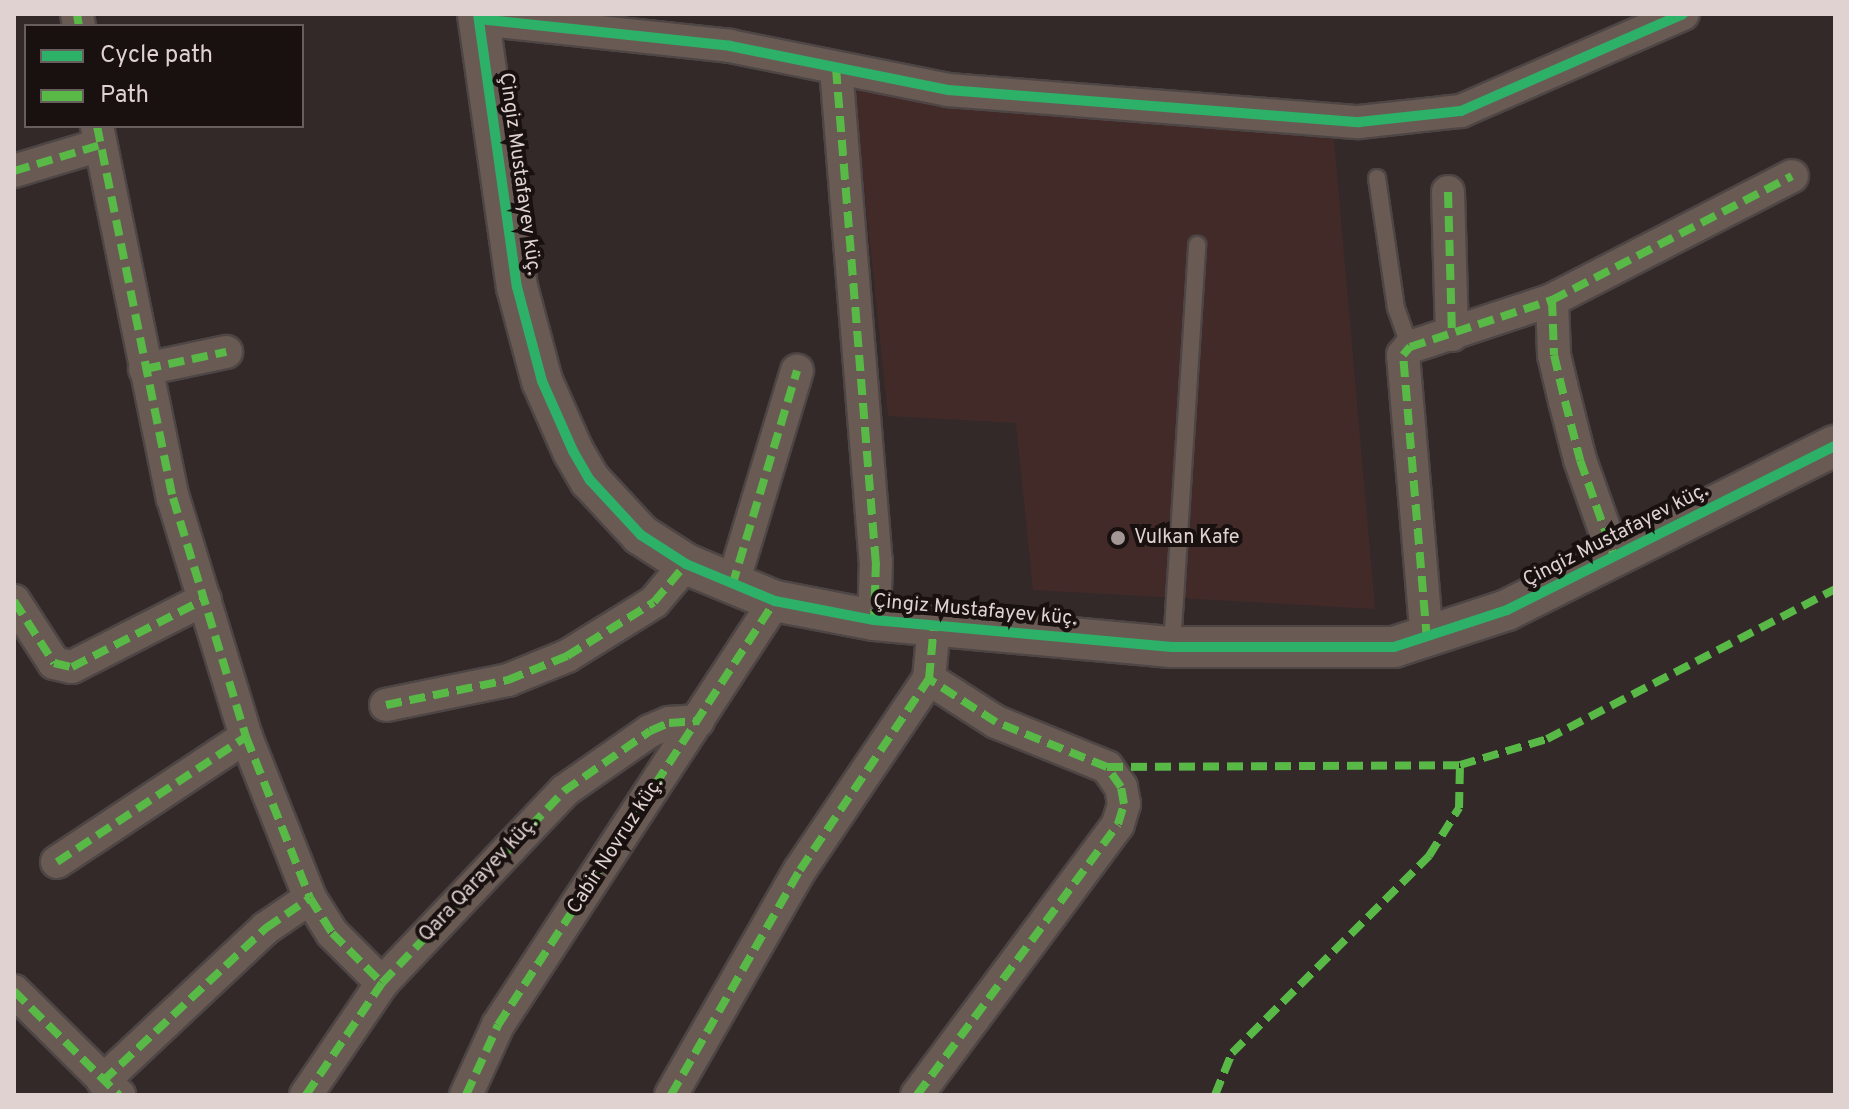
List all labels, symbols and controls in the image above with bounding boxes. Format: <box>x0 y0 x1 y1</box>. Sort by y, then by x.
legend <box>24 24 304 128</box>
text: Cycle path <box>100 41 213 71</box>
street label: Çingiz Mustafayev küç. <box>493 71 545 277</box>
text: Path <box>100 81 149 111</box>
street label: Çingiz Mustafayev küç. <box>1520 479 1712 593</box>
place label: Vulkan Kafe <box>1134 526 1239 550</box>
marker: Vulkan Kafe <box>1109 529 1127 547</box>
street label: Çingiz Mustafayev küç. <box>872 590 1078 632</box>
street label: Cabir Novruz küç. <box>563 773 669 919</box>
street label: Qara Qarayev küç. <box>415 812 543 948</box>

